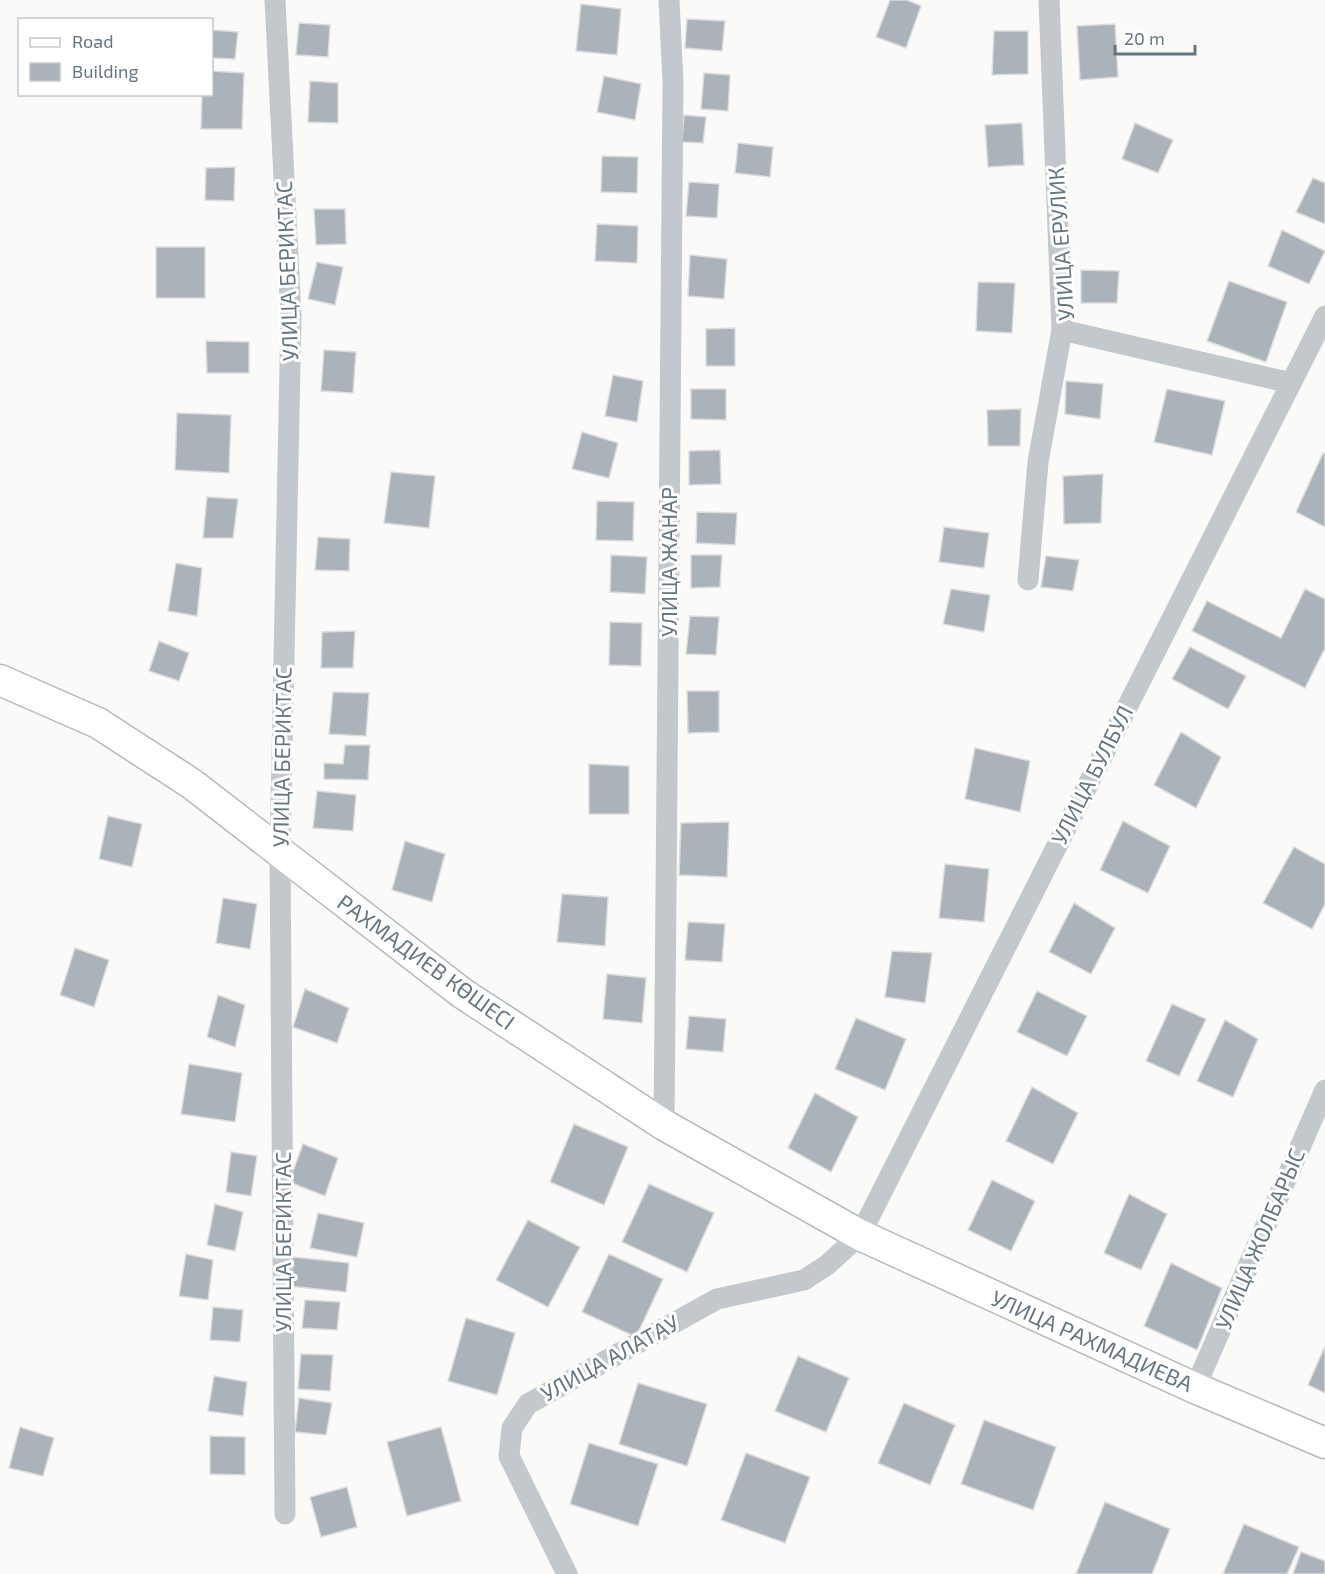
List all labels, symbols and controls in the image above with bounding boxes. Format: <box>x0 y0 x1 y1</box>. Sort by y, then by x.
legend <box>18 18 213 96</box>
scale bar <box>1115 18 1194 56</box>
text: 20 m <box>1124 27 1165 49</box>
text: Road <box>72 30 113 52</box>
text: Building <box>72 60 139 82</box>
street label: УЛИЦА ЕРУЛИК <box>1042 166 1078 322</box>
street label: УЛИЦА БЕРИКТАС <box>270 180 302 362</box>
street label: УЛИЦА ЖАНАР <box>655 487 681 637</box>
street label: УЛИЦА БЕРИКТАС <box>266 666 296 847</box>
street label: УЛИЦА БУЛБУЛ <box>1045 701 1137 848</box>
street label: РАХМАДИЕВ КӨШЕСІ <box>333 888 520 1034</box>
street label: УЛИЦА ЖОЛБАРЫС <box>1209 1144 1309 1333</box>
street label: УЛИЦА БЕРИКТАС <box>269 1152 295 1332</box>
street label: УЛИЦА РАХМАДИЕВА <box>988 1284 1198 1396</box>
street label: УЛИЦА АЛАТАУ <box>536 1308 684 1406</box>

